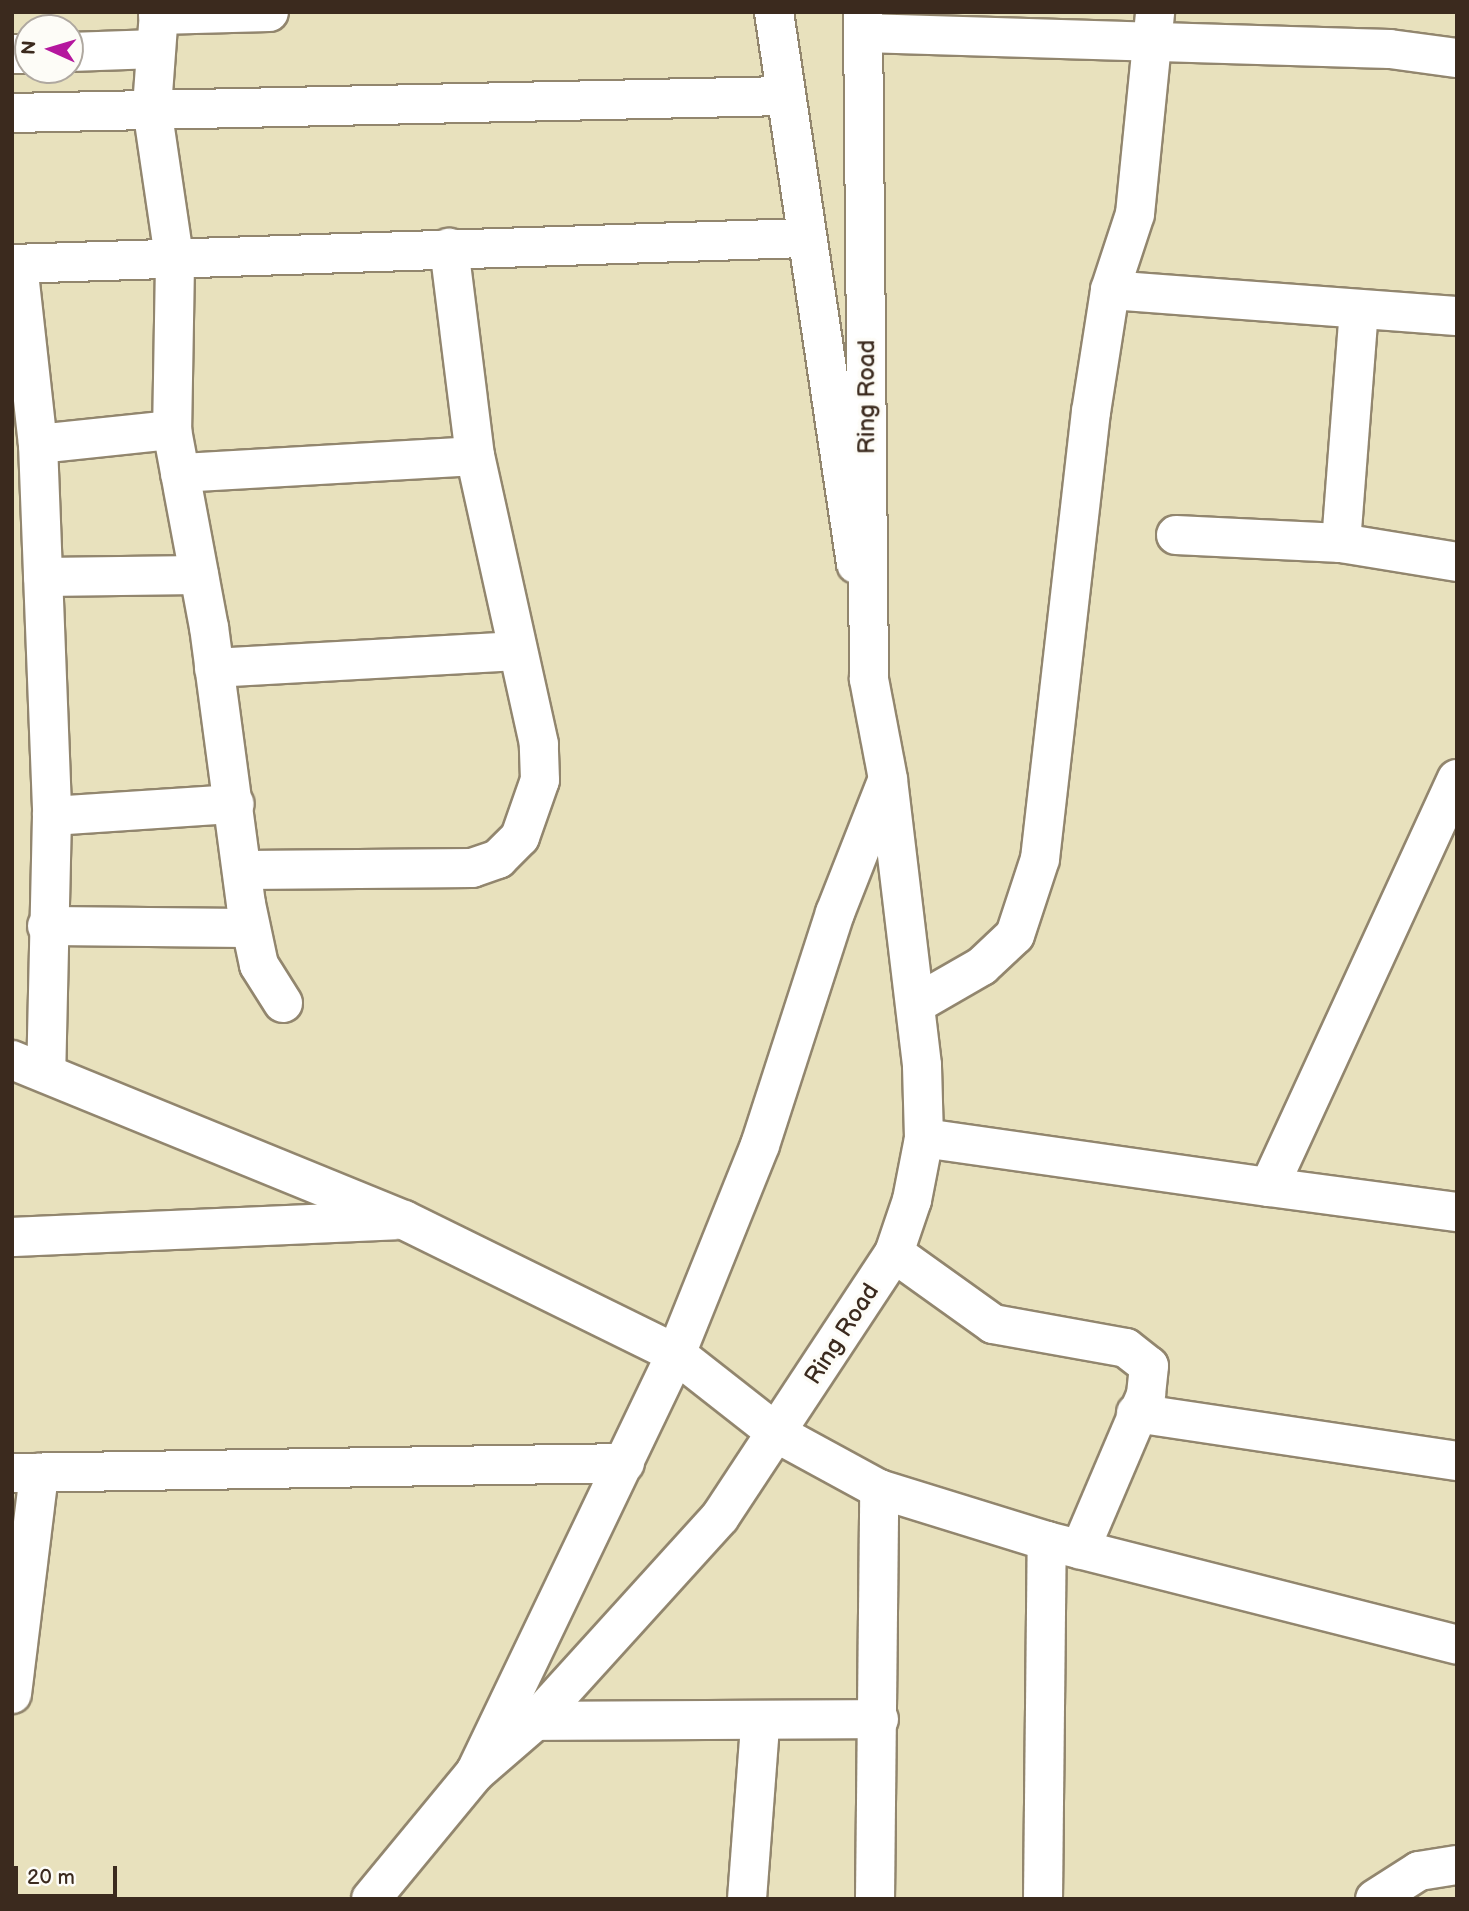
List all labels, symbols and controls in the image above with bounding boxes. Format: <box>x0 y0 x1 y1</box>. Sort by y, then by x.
north arrow <box>14 14 84 84</box>
text: N <box>18 40 42 56</box>
street label: Ring Road <box>853 340 881 454</box>
street label: Ring Road <box>799 1278 885 1390</box>
scale bar <box>18 1852 121 1896</box>
text: 20 m <box>27 1865 75 1890</box>

